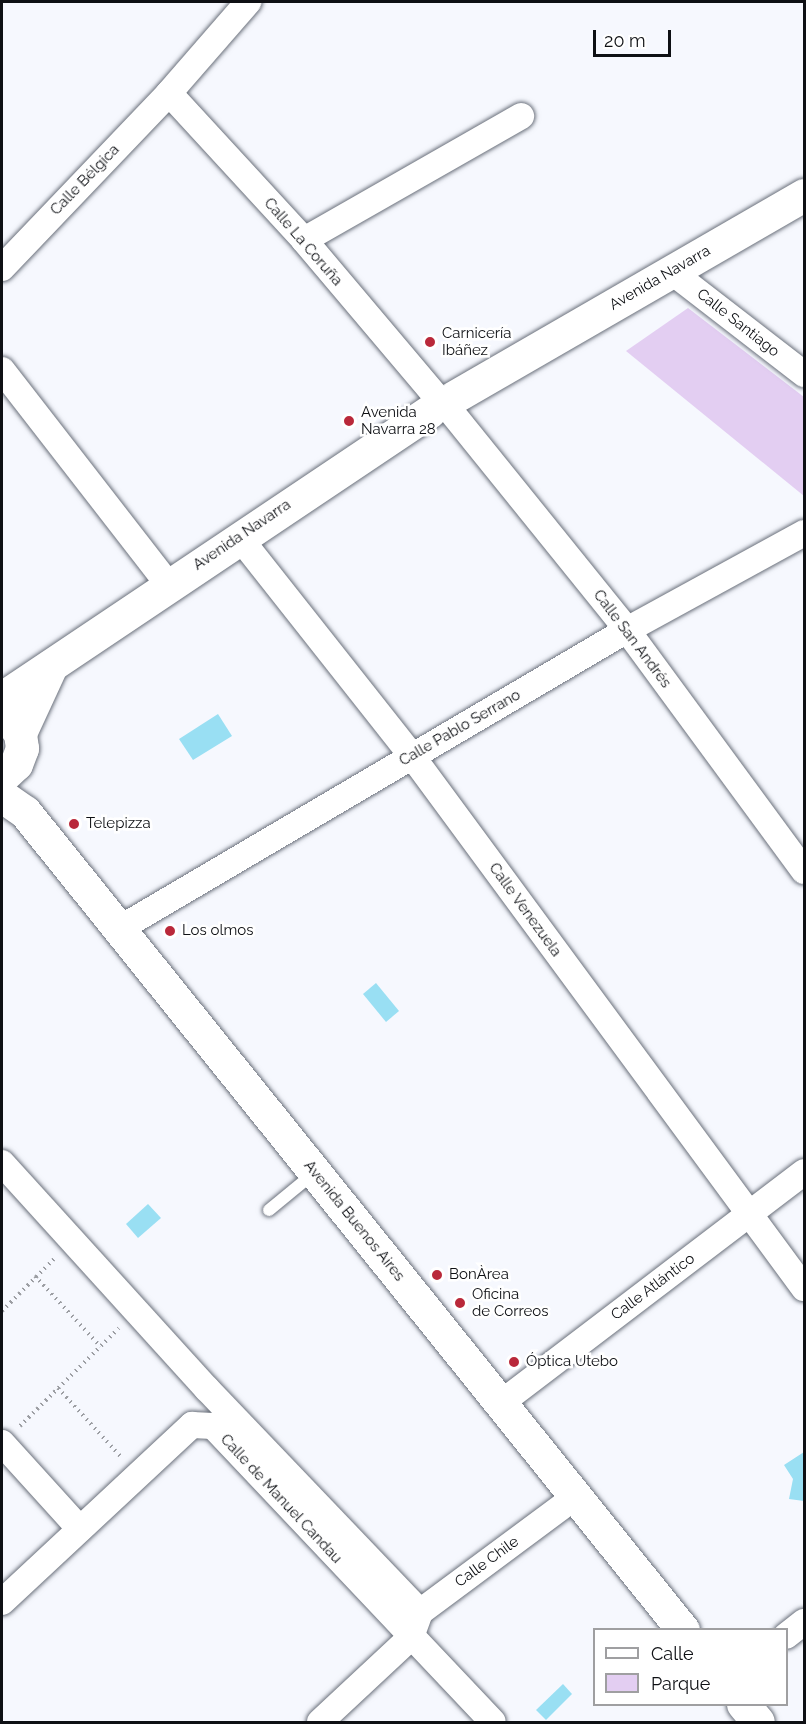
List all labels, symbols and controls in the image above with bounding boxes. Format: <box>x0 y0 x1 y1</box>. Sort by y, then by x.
scale bar <box>596 18 674 56</box>
text: 20 m <box>604 30 646 51</box>
street label: Calle Bélgica <box>47 141 123 219</box>
street label: Calle La Coruña <box>260 194 346 290</box>
street label: Avenida Navarra <box>606 242 714 314</box>
street label: Calle Santiago <box>693 285 783 361</box>
place label: Carnicería Ibáñez <box>442 324 511 359</box>
marker: Carnicería Ibáñez <box>423 335 437 349</box>
place label: Avenida Navarra 28 <box>361 403 436 438</box>
marker: Avenida Navarra 28 <box>342 414 356 428</box>
street label: Avenida Navarra <box>190 496 294 574</box>
street label: Calle San Andrés <box>589 586 675 692</box>
street label: Calle Pablo Serrano <box>396 686 524 770</box>
place label: Telepizza <box>86 815 151 833</box>
marker: Telepizza <box>67 817 81 831</box>
street label: Calle Venezuela <box>485 859 565 961</box>
place label: Los olmos <box>182 922 254 940</box>
marker: Los olmos <box>163 924 177 938</box>
street label: Avenida Buenos Aires <box>300 1157 408 1285</box>
street label: Calle Atlántico <box>607 1250 699 1324</box>
place label: BonÀrea <box>449 1266 509 1284</box>
marker: BonÀrea <box>430 1268 444 1282</box>
place label: Oficina de Correos <box>472 1285 548 1320</box>
marker: Oficina de Correos <box>453 1296 467 1310</box>
place label: Óptica Utebo <box>526 1353 618 1371</box>
marker: Óptica Utebo <box>507 1355 521 1369</box>
street label: Calle de Manuel Candau <box>216 1431 346 1567</box>
street label: Calle Chile <box>452 1533 522 1591</box>
legend <box>593 1628 788 1706</box>
text: Calle <box>651 1643 694 1664</box>
text: Parque <box>651 1673 710 1694</box>

